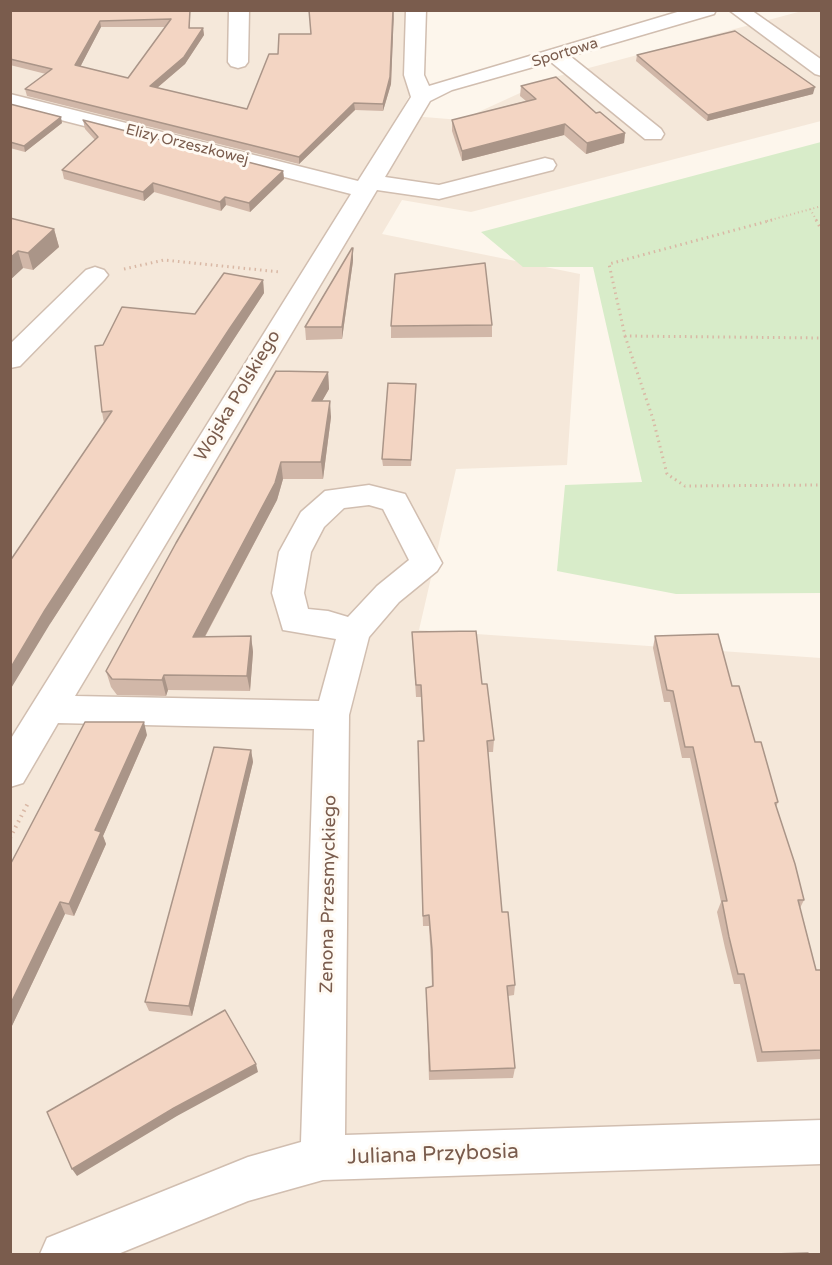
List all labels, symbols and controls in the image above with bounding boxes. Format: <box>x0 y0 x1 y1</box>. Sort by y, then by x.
street label: Sportowa <box>530 34 600 72</box>
street label: Elizy Orzeszkowej <box>124 121 250 169</box>
street label: Wojska Polskiego <box>190 327 286 465</box>
street label: Zenona Przesmyckiego <box>316 795 342 993</box>
street label: Juliana Przybosia <box>347 1139 519 1171</box>

